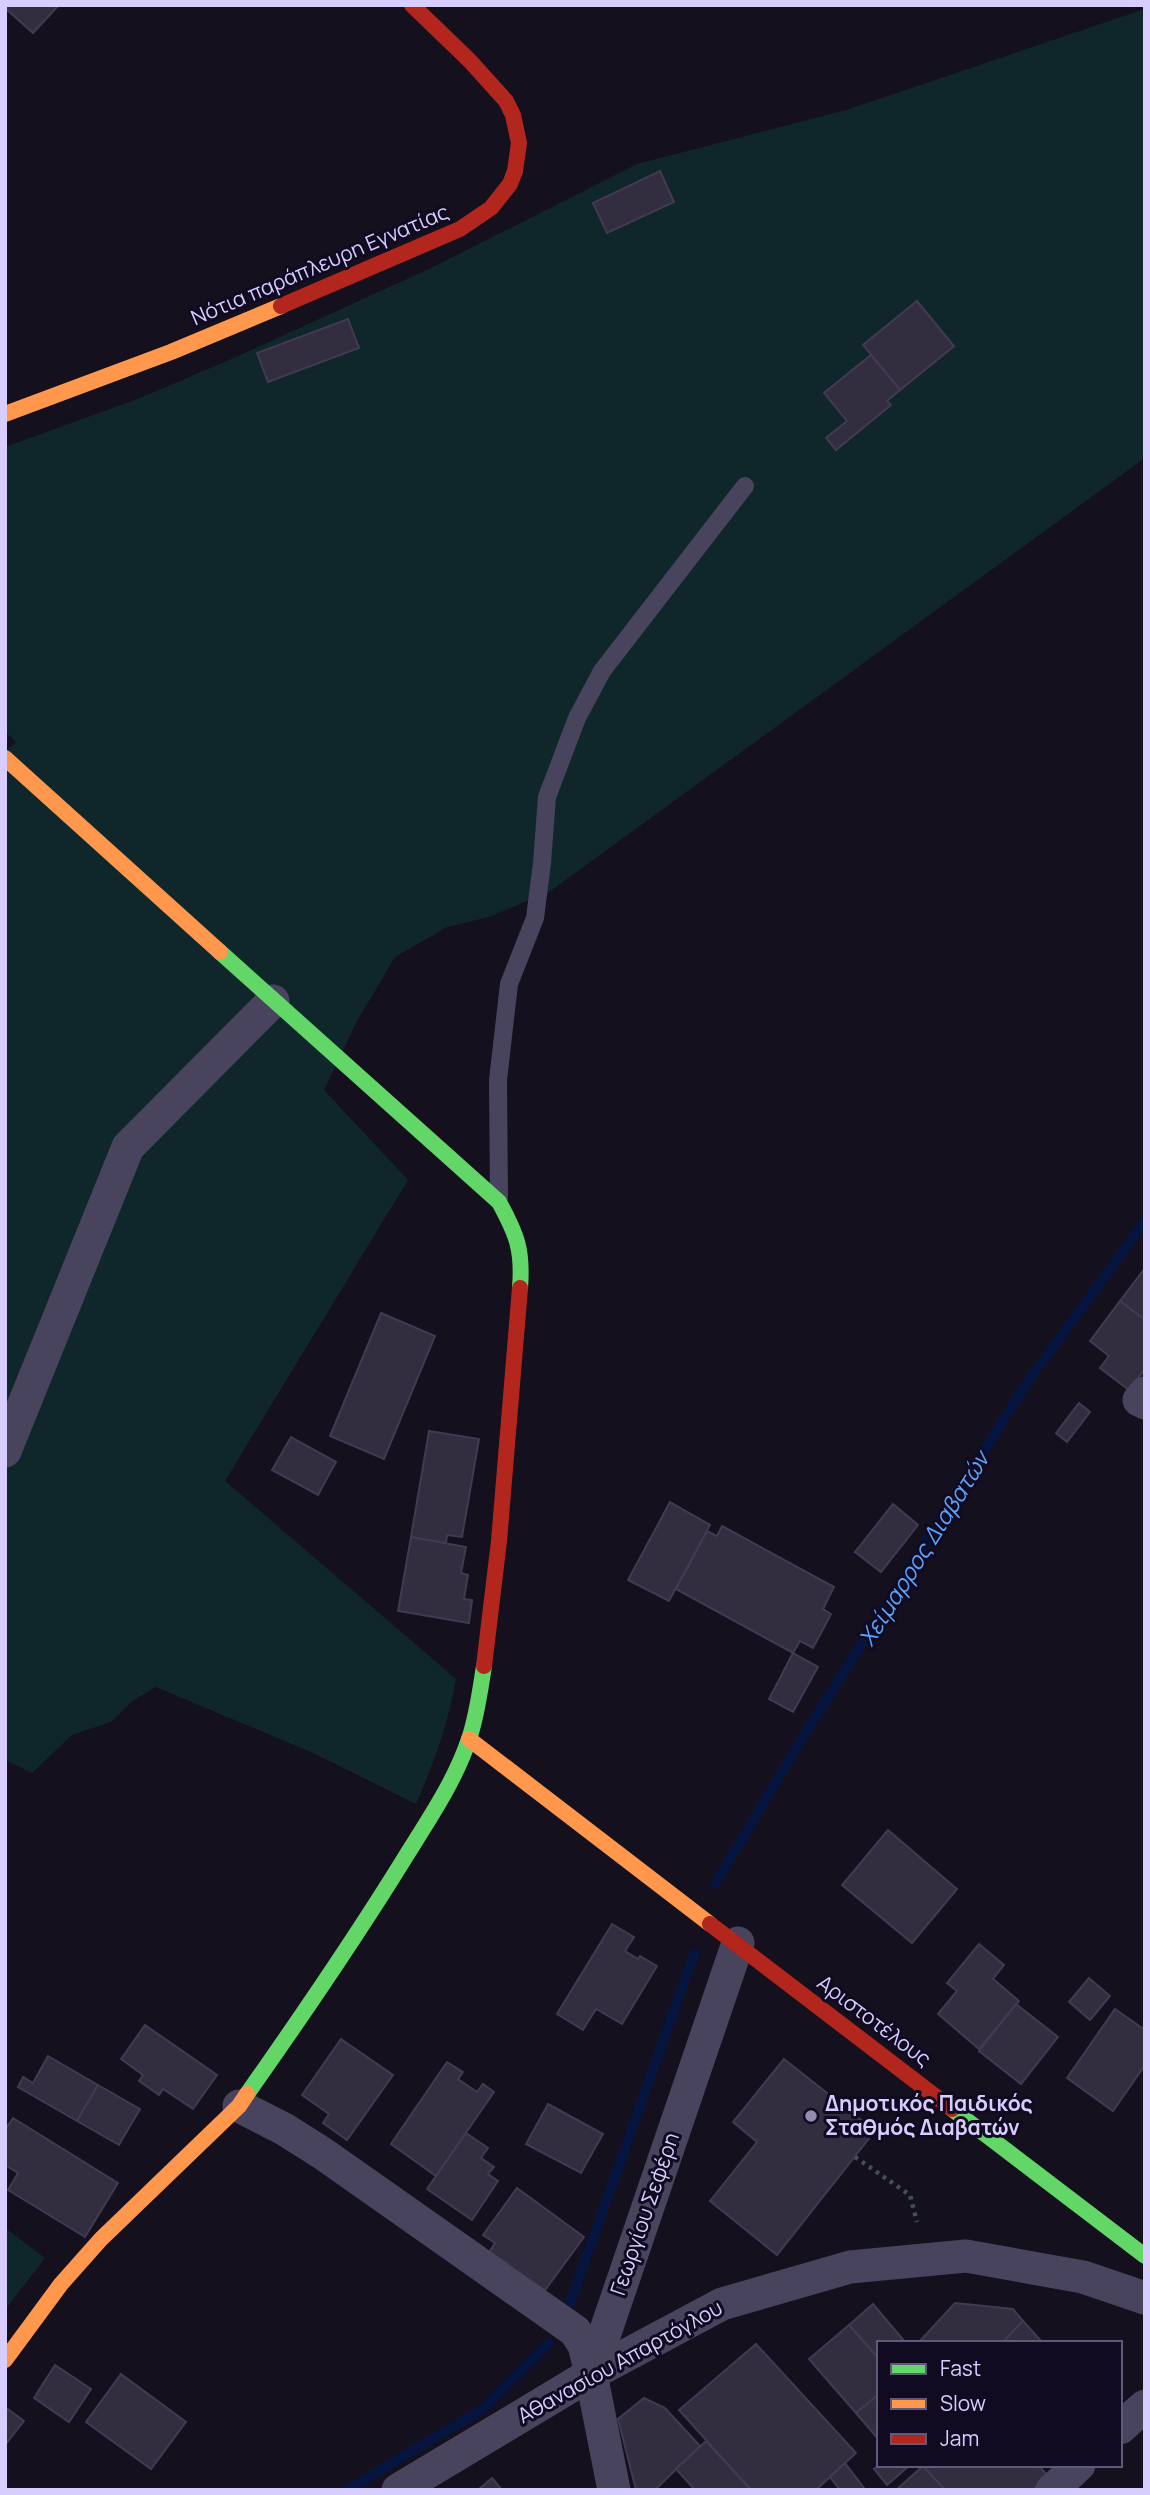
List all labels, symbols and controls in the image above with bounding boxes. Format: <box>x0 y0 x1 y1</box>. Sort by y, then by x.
street label: Νότια παράπλευρη Εγνατίας <box>186 197 453 331</box>
water label: Χείμαρρος Διαβατών <box>850 1442 998 1652</box>
street label: Αριστοτέλους <box>812 1968 937 2072</box>
place label: Δημοτικός Παιδικός Σταθμός Διαβατών <box>825 2089 1033 2141</box>
marker: Δημοτικός Παιδικός Σταθμός Διαβατών <box>803 2108 819 2124</box>
street label: Γεωργίου Σεφέρη <box>603 2129 685 2299</box>
street label: Αθανασίου Απαρτόγλου <box>512 2293 727 2429</box>
legend <box>877 2341 1122 2467</box>
text: Fast <box>940 2354 981 2382</box>
text: Slow <box>940 2389 986 2417</box>
text: Jam <box>940 2424 979 2452</box>

